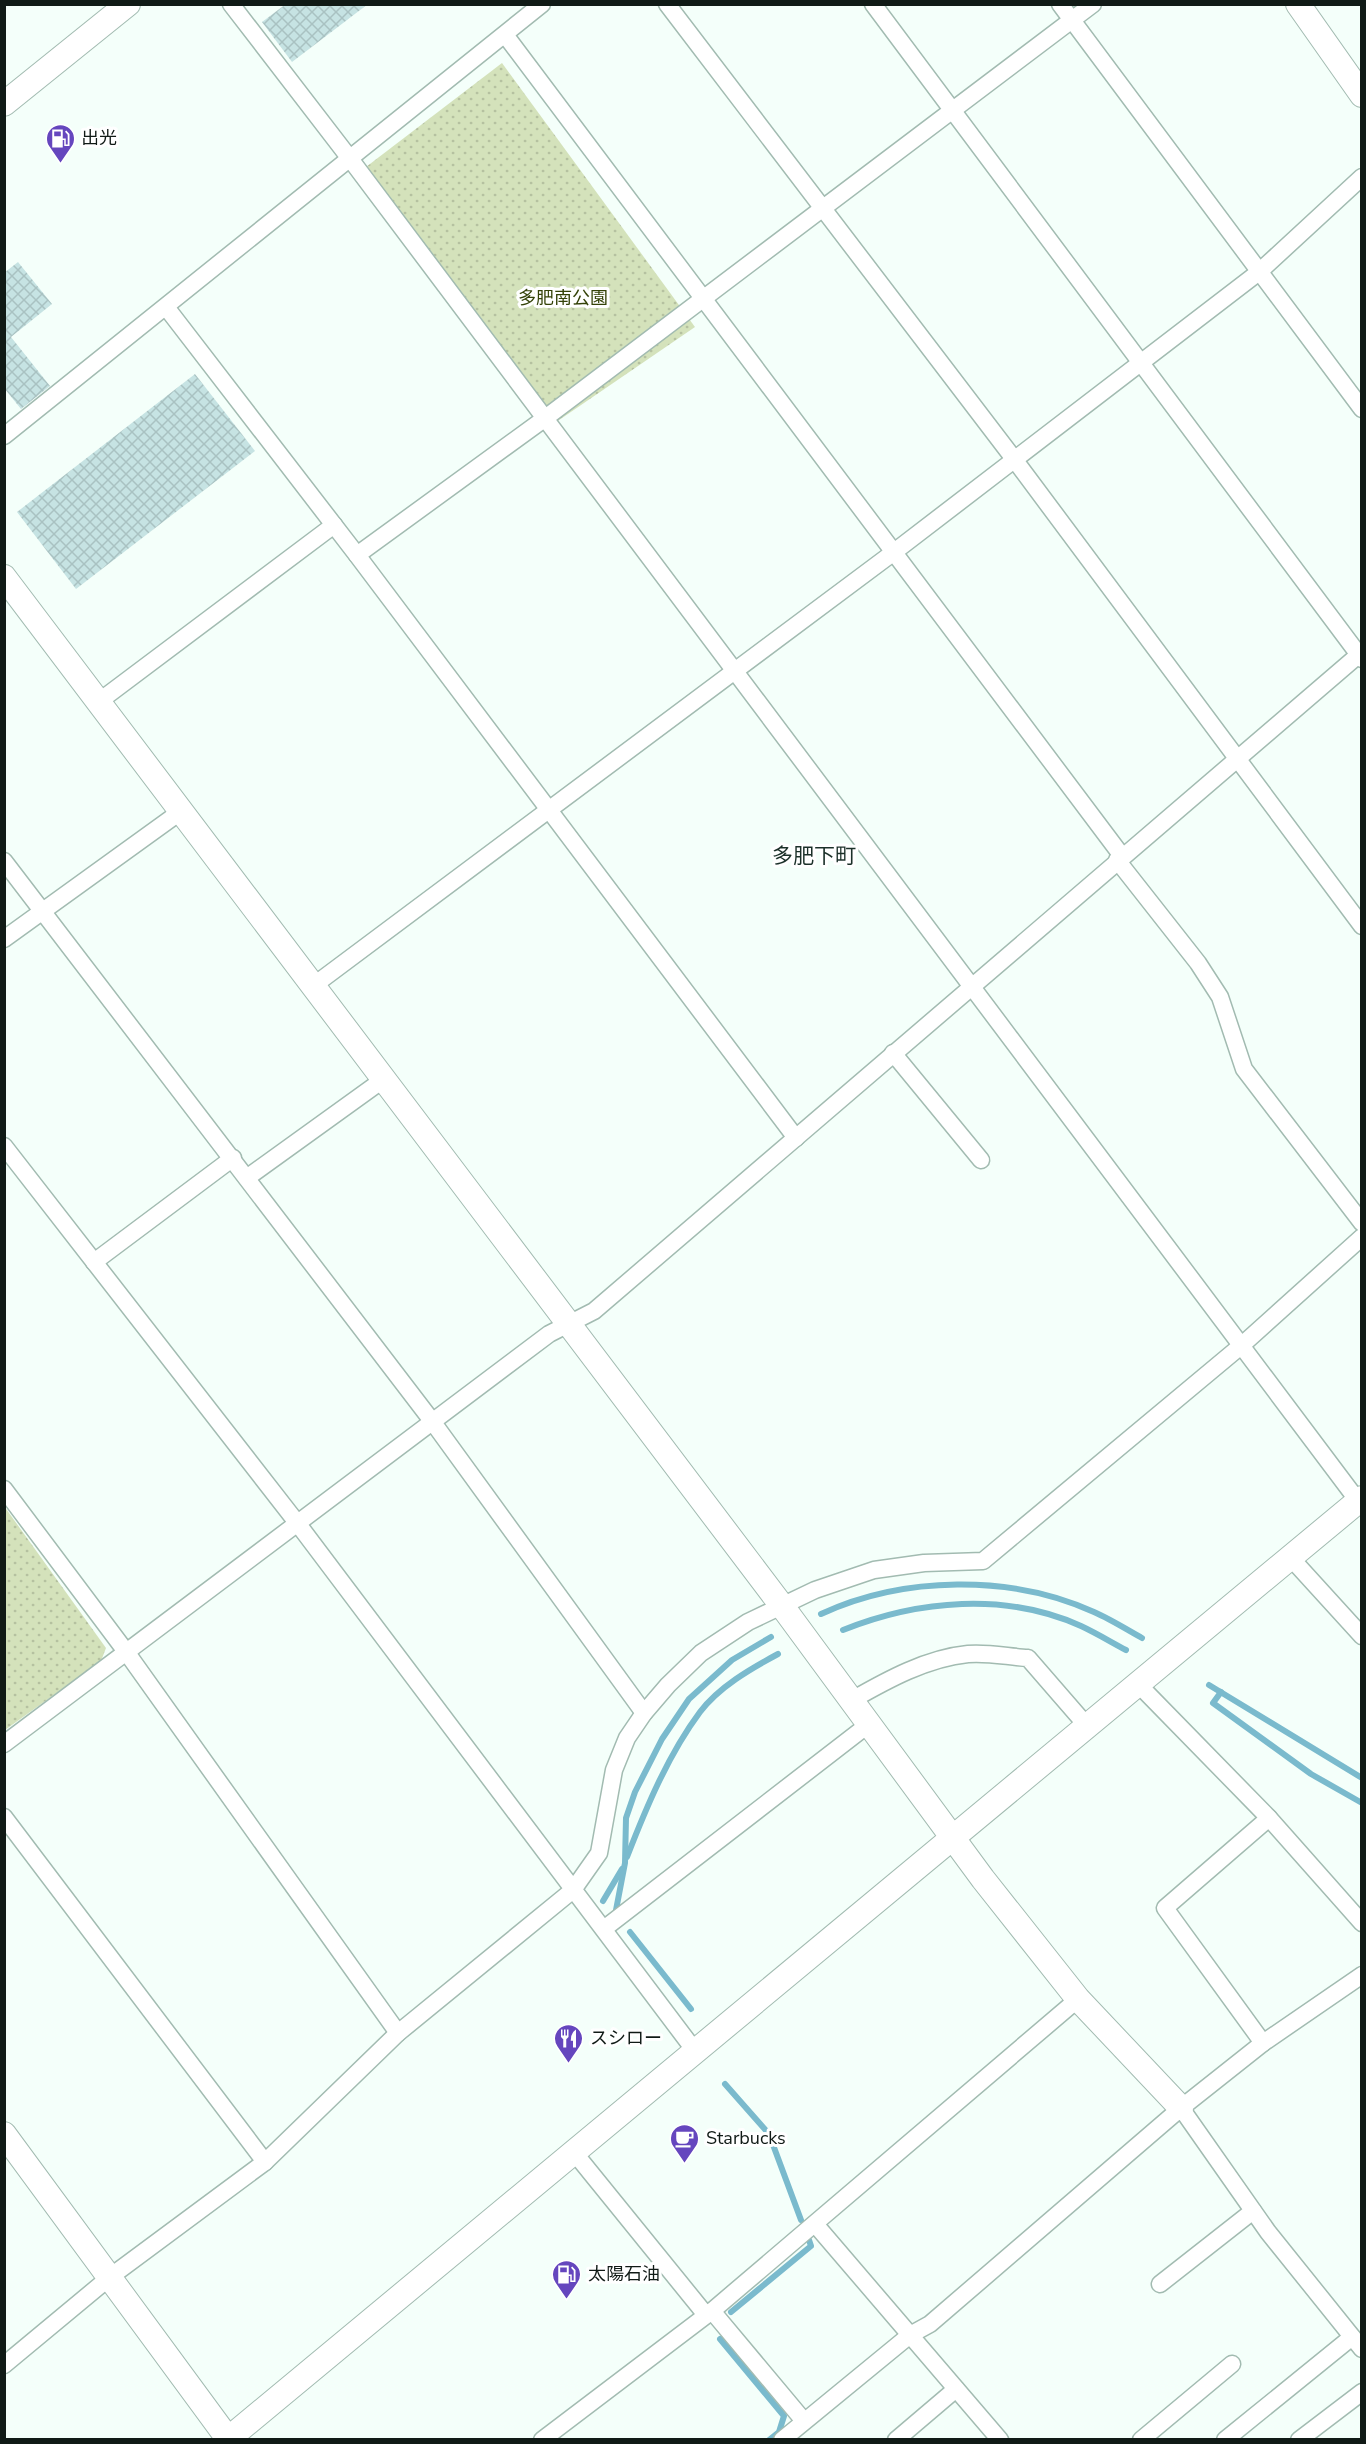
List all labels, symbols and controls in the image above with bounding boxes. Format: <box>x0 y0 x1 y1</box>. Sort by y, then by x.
fuel station icon: 出光 <box>44 122 76 164</box>
place label: 出光 <box>81 126 117 150</box>
park label: 多肥南公園 <box>518 286 608 310</box>
district label: 多肥下町 <box>772 842 856 870</box>
restaurant icon: スシロー <box>553 2022 585 2064</box>
place label: スシロー <box>590 2026 662 2050</box>
cafe icon: Starbucks <box>669 2122 701 2164</box>
place label: Starbucks <box>706 2126 786 2150</box>
fuel station icon: 太陽石油 <box>551 2258 583 2300</box>
place label: 太陽石油 <box>588 2262 660 2286</box>

